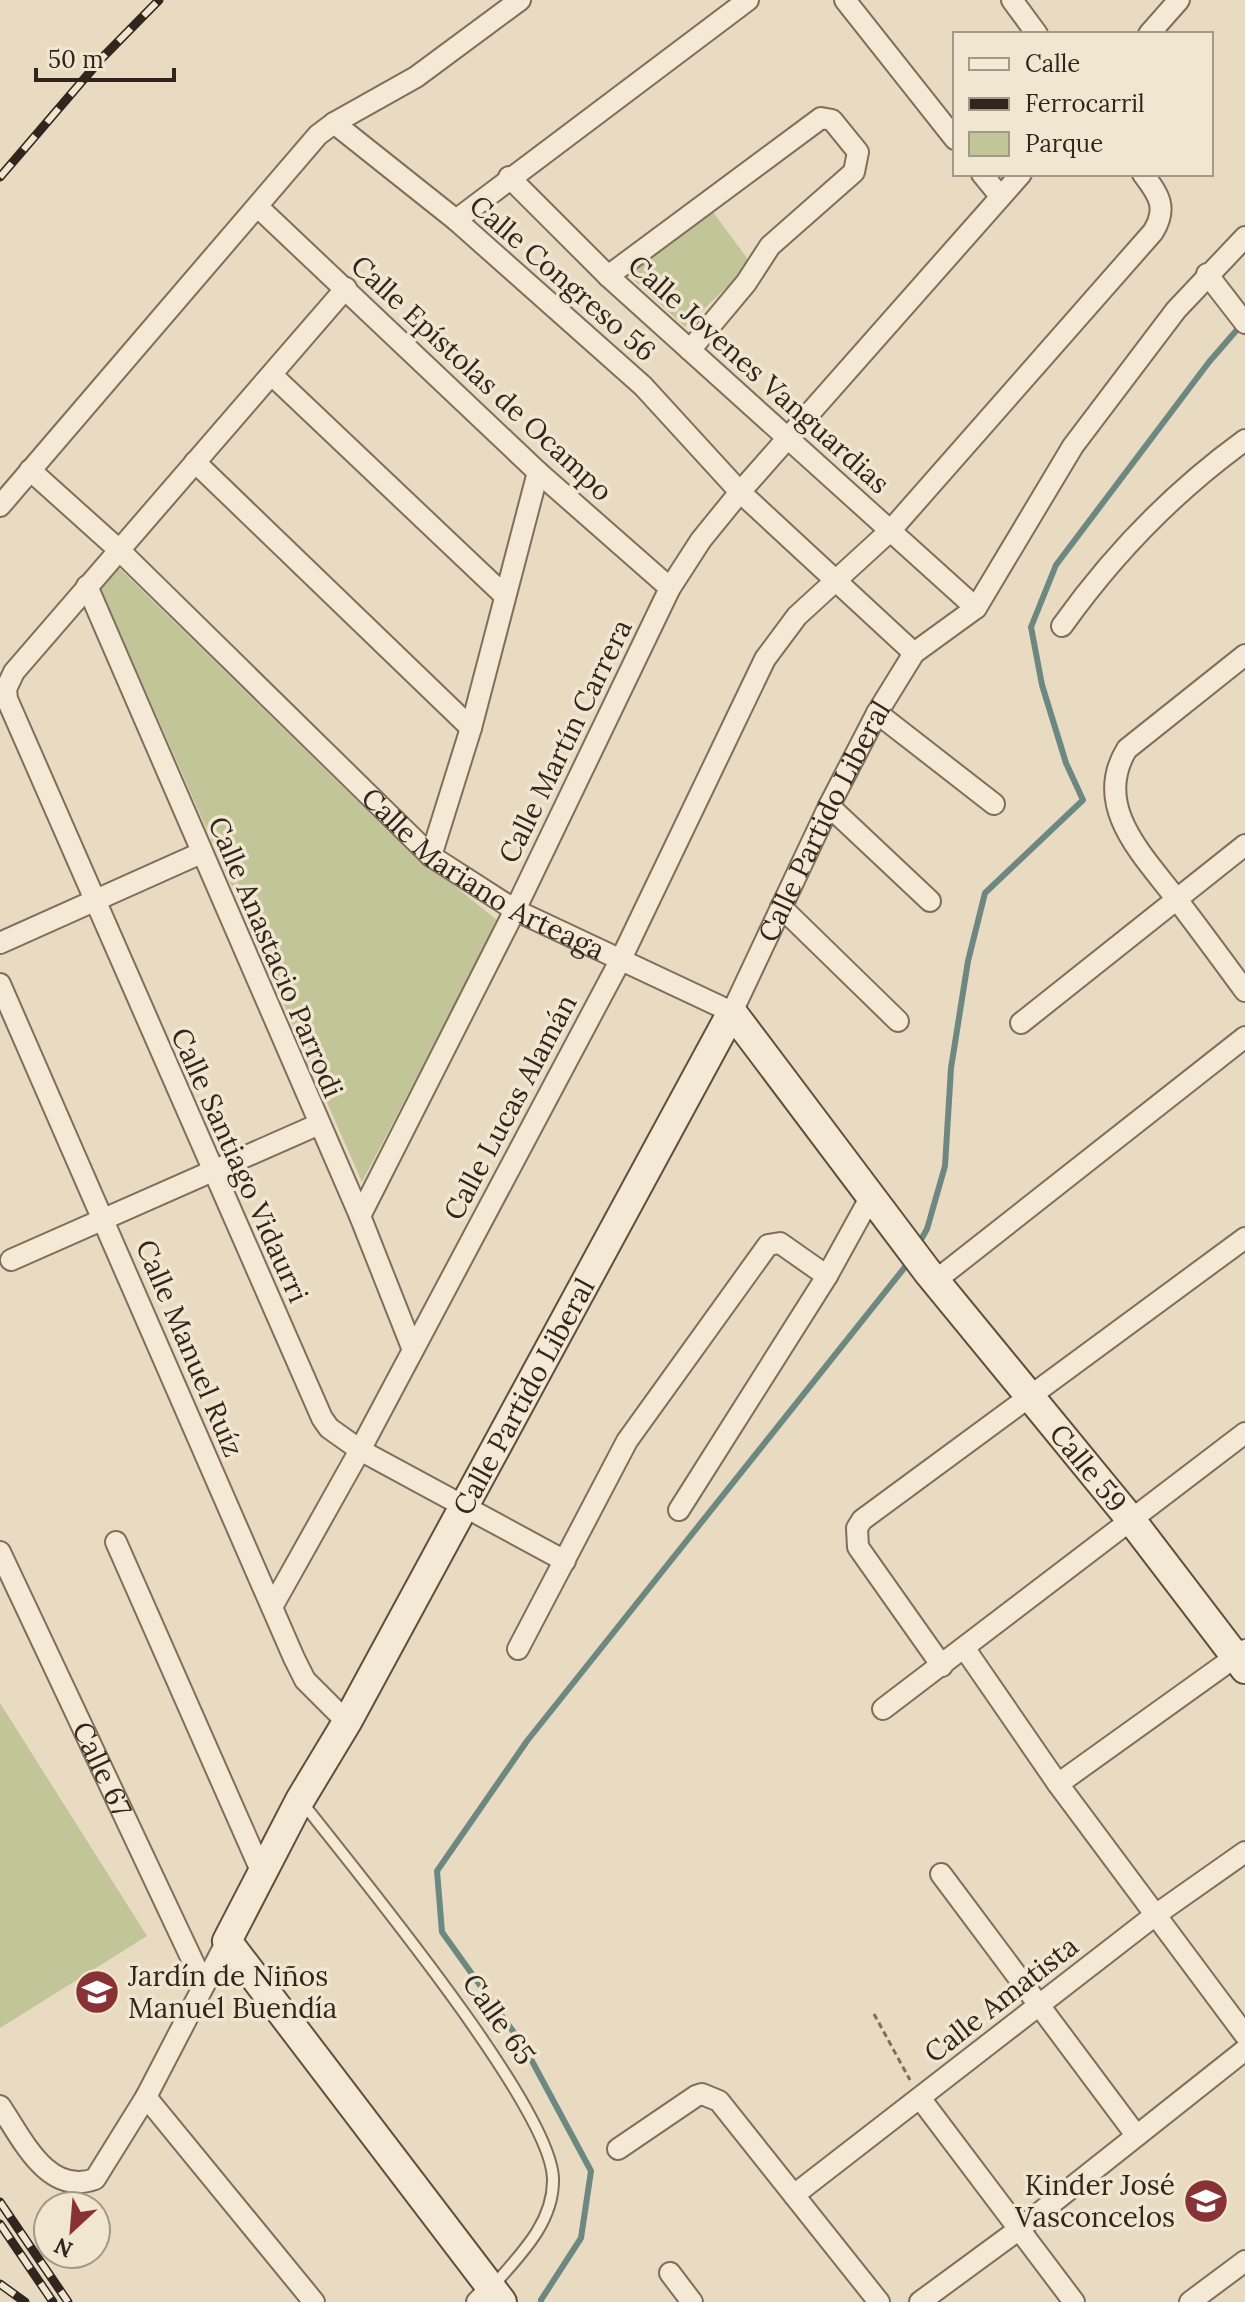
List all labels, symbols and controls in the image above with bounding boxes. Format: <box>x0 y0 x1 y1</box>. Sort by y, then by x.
scale bar <box>36 32 174 82</box>
legend <box>953 32 1213 176</box>
text: 50 m <box>48 44 104 75</box>
text: Calle <box>1025 48 1080 79</box>
text: Ferrocarril <box>1025 88 1145 119</box>
text: Parque <box>1025 128 1103 159</box>
street label: Calle Congreso 56 <box>462 187 664 369</box>
street label: Calle Epístolas de Ocampo <box>344 247 620 509</box>
street label: Calle Jovenes Vanguardias <box>621 247 897 501</box>
street label: Calle Martín Carrera <box>490 613 640 869</box>
street label: Calle Partido Liberal <box>750 694 898 948</box>
street label: Calle Mariano Arteaga <box>354 780 611 968</box>
street label: Calle Anastacio Parrodi <box>200 811 352 1103</box>
street label: Calle Lucas Alamán <box>435 988 585 1226</box>
street label: Calle Santiago Vidaurri <box>163 1022 317 1308</box>
street label: Calle Manuel Ruíz <box>128 1234 252 1462</box>
street label: Calle Partido Liberal <box>445 1272 602 1521</box>
street label: Calle 59 <box>1042 1416 1135 1519</box>
street label: Calle 67 <box>65 1716 140 1822</box>
street label: Calle Amatista <box>917 1928 1085 2070</box>
place label: Jardín de Niños Manuel Buendía <box>127 1958 337 2026</box>
street label: Calle 65 <box>455 1966 543 2072</box>
school or university icon: Jardín de Niños Manuel Buendía <box>73 1968 121 2016</box>
place label: Kinder José Vasconcelos <box>1014 2167 1175 2235</box>
school or university icon: Kinder José Vasconcelos <box>1182 2177 1230 2225</box>
north arrow <box>32 2190 112 2270</box>
text: N <box>49 2232 77 2264</box>

